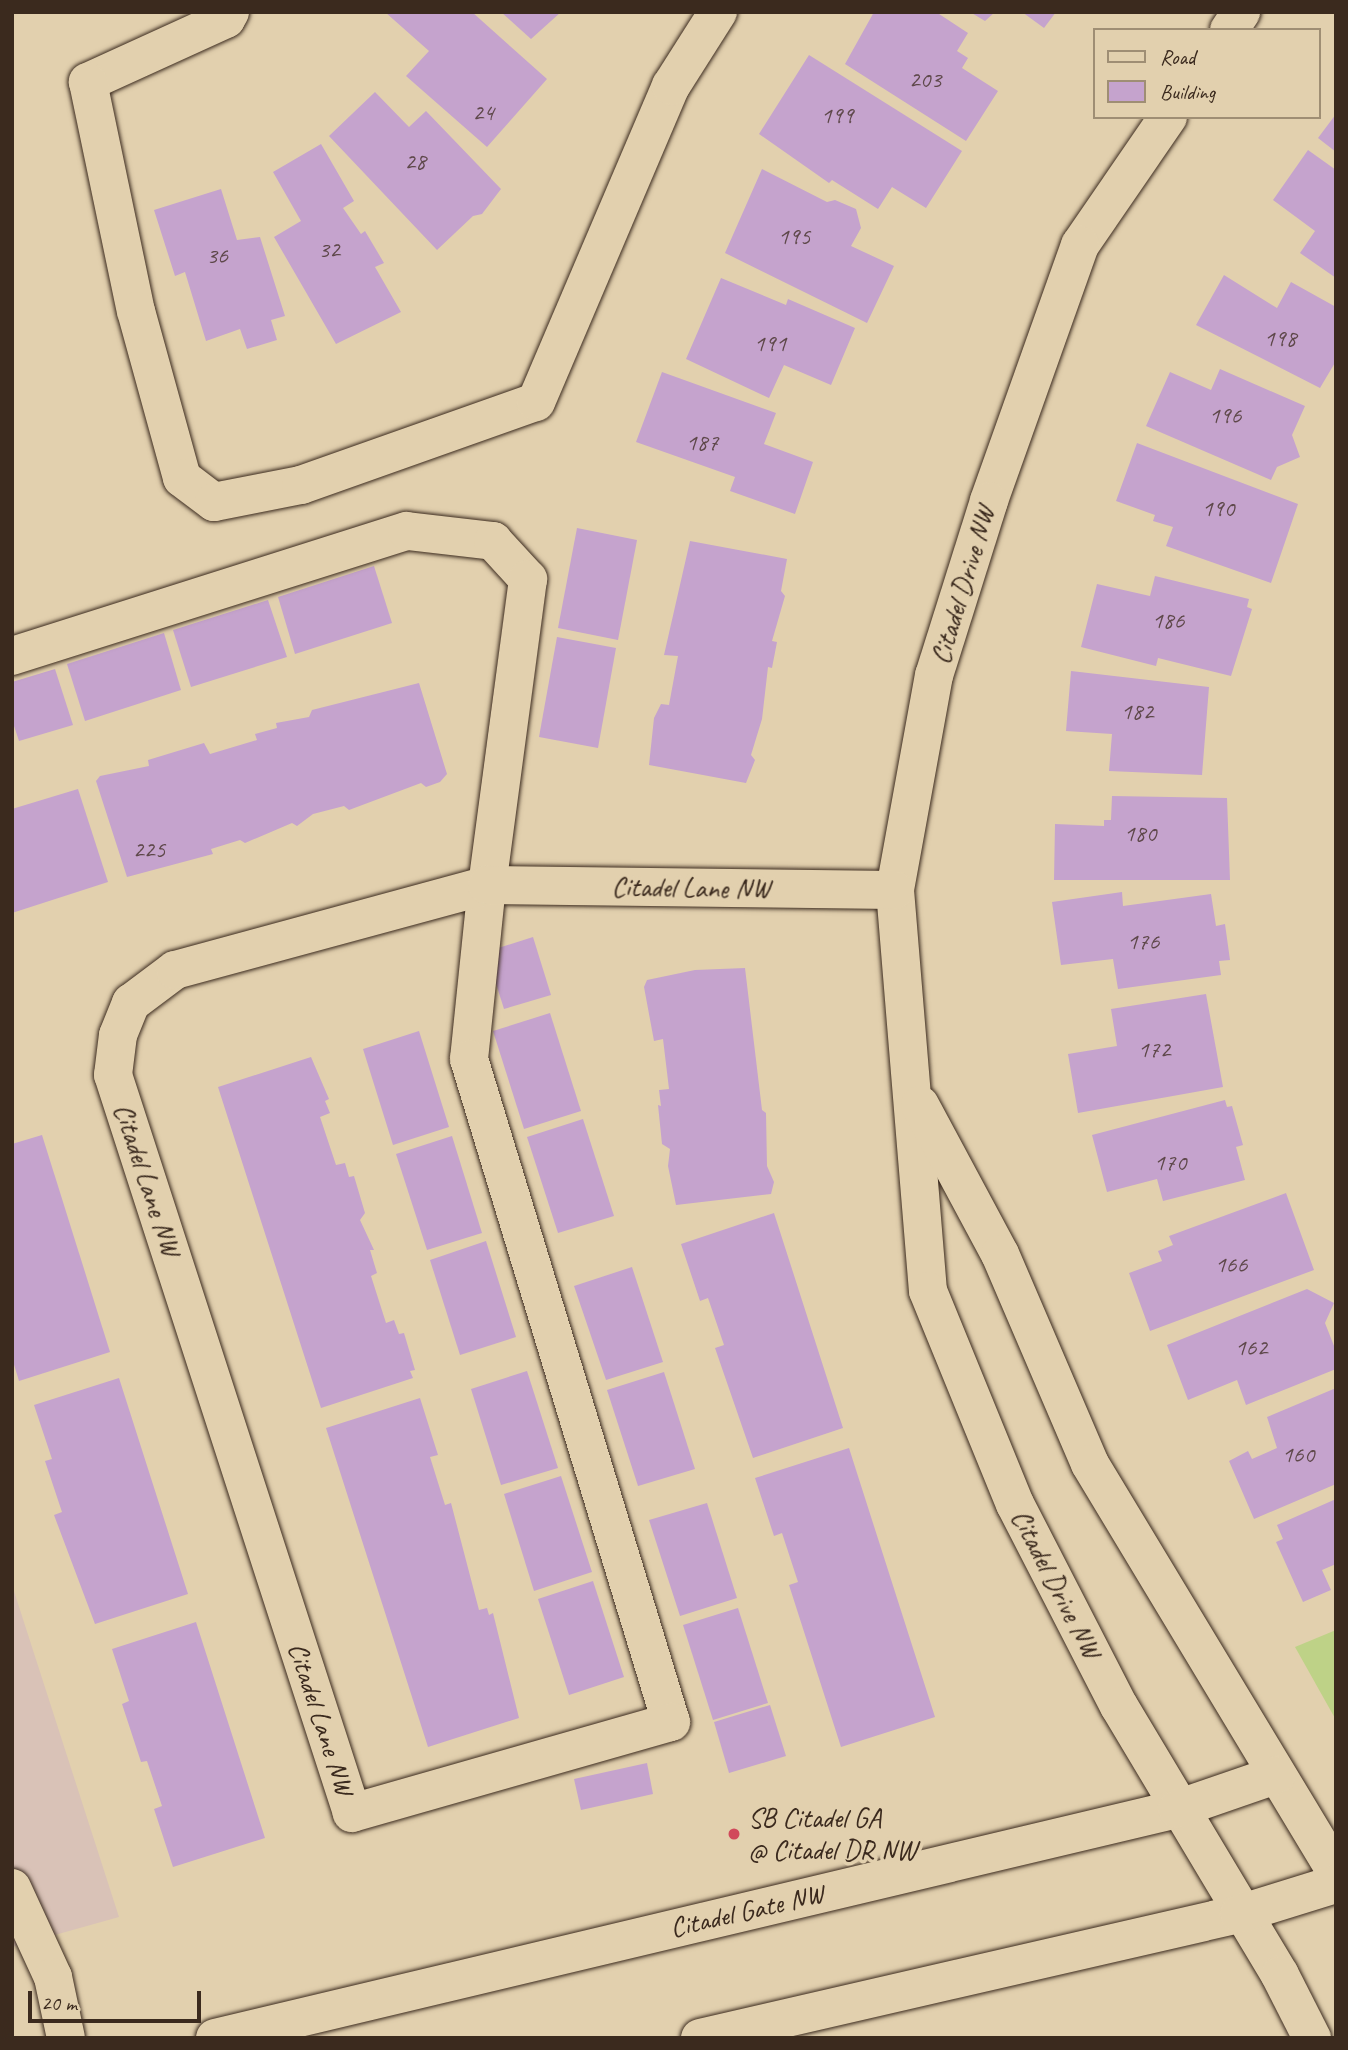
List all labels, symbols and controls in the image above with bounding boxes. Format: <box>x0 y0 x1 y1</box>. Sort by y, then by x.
legend <box>1092 28 1320 119</box>
text: Road <box>1160 44 1195 70</box>
house number: 203 <box>909 66 941 94</box>
text: Building <box>1160 79 1215 105</box>
house number: 24 <box>472 99 494 127</box>
house number: 199 <box>821 102 853 130</box>
house number: 28 <box>404 148 426 176</box>
house number: 195 <box>778 223 810 251</box>
house number: 32 <box>318 236 340 264</box>
house number: 36 <box>206 242 228 270</box>
house number: 198 <box>1264 325 1296 353</box>
house number: 191 <box>754 330 786 358</box>
house number: 196 <box>1209 402 1241 430</box>
house number: 187 <box>686 429 718 457</box>
house number: 190 <box>1202 495 1234 523</box>
street label: Citadel Drive NW <box>923 501 1003 669</box>
house number: 186 <box>1152 607 1184 635</box>
house number: 182 <box>1121 698 1153 726</box>
house number: 180 <box>1124 820 1156 848</box>
house number: 225 <box>133 836 165 864</box>
street label: Citadel Lane NW <box>611 870 771 906</box>
house number: 176 <box>1127 928 1159 956</box>
house number: 172 <box>1138 1036 1170 1064</box>
street label: Citadel Lane NW <box>106 1099 188 1261</box>
house number: 170 <box>1154 1149 1186 1177</box>
house number: 166 <box>1215 1251 1247 1279</box>
house number: 162 <box>1235 1334 1267 1362</box>
house number: 160 <box>1282 1441 1314 1469</box>
street label: Citadel Drive NW <box>1004 1503 1108 1665</box>
street label: Citadel Lane NW <box>280 1638 362 1800</box>
place label: SB Citadel GA @ Citadel DR NW <box>748 1801 917 1867</box>
marker: SB Citadel GA @ Citadel DR NW <box>726 1826 742 1842</box>
street label: Citadel Gate NW <box>666 1877 828 1945</box>
scale bar <box>32 1976 205 2020</box>
text: 20 m <box>41 1990 77 2016</box>

